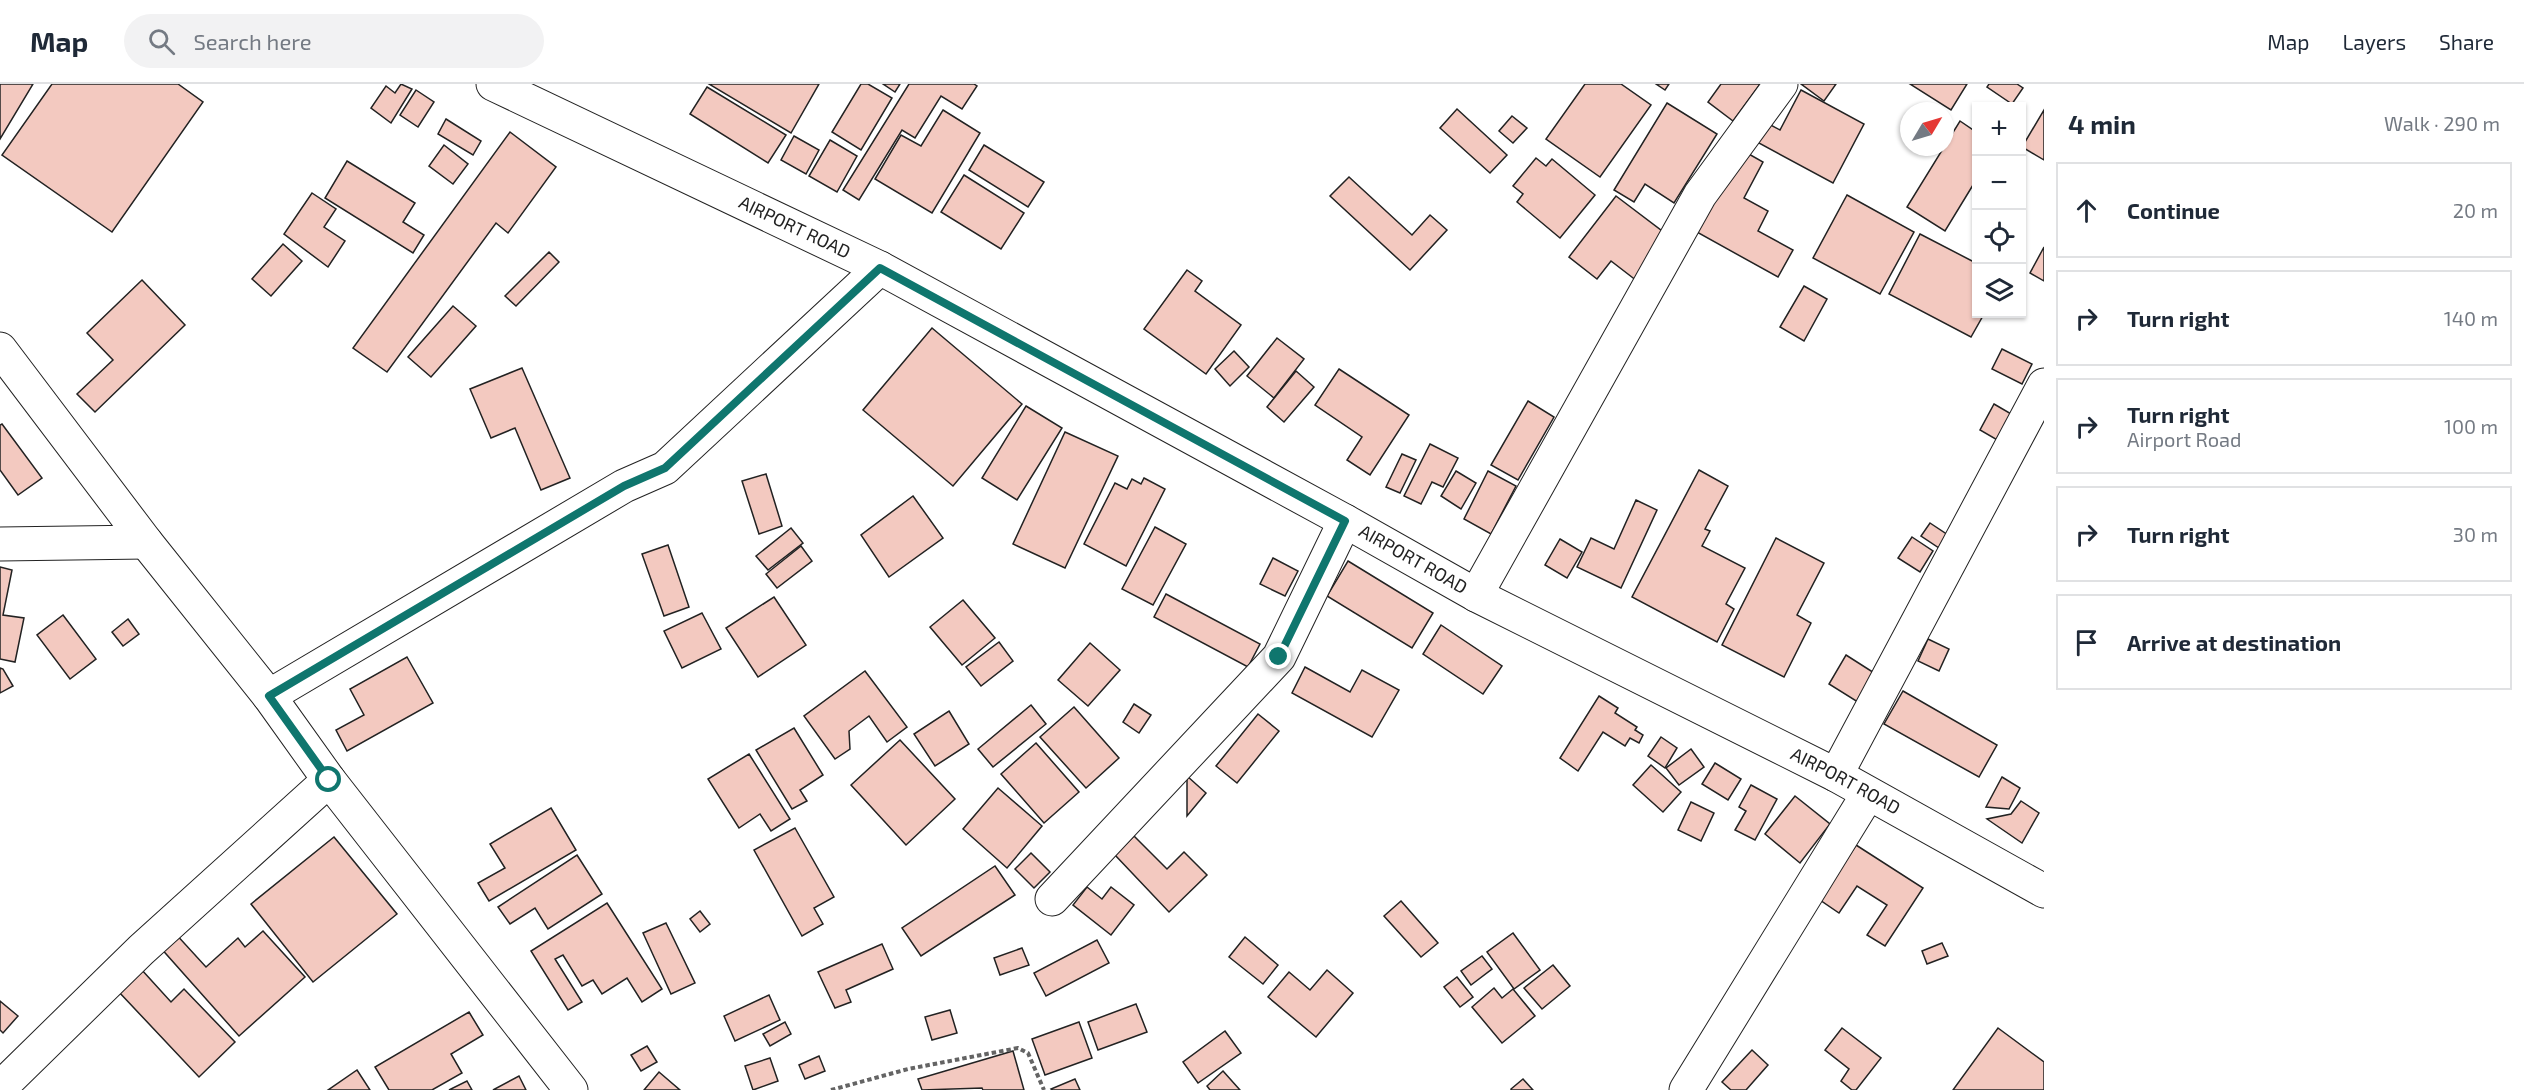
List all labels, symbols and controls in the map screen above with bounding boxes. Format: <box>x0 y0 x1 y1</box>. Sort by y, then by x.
search box <box>124 14 544 68</box>
text: Map <box>30 24 88 58</box>
icon: search <box>145 25 178 58</box>
text: Search here <box>193 28 312 54</box>
text: Map <box>2267 29 2309 54</box>
text: Layers <box>2342 29 2406 54</box>
text: Share <box>2439 29 2494 54</box>
north arrow <box>1900 102 1954 156</box>
map controls <box>1972 102 2026 318</box>
button: + <box>1972 102 2026 156</box>
text: 4 min <box>2068 108 2136 139</box>
text: Walk · 290 m <box>2384 111 2500 135</box>
button: − <box>1972 156 2026 210</box>
street label: AIRPORT ROAD <box>736 191 854 262</box>
icon: ahead <box>2070 194 2103 227</box>
text: Continue <box>2127 197 2220 223</box>
text: 20 m <box>2453 198 2498 222</box>
button: locate <box>1972 210 2026 264</box>
button: layers <box>1972 264 2026 318</box>
icon: right <box>2070 302 2103 335</box>
text: Turn right <box>2127 305 2229 331</box>
text: 140 m <box>2444 306 2498 330</box>
text: Turn right <box>2127 401 2229 427</box>
icon: right <box>2070 410 2103 443</box>
text: 100 m <box>2444 414 2498 438</box>
text: Airport Road <box>2127 427 2242 451</box>
icon: right <box>2070 518 2103 551</box>
street label: AIRPORT ROAD <box>1355 519 1472 598</box>
text: Turn right <box>2127 521 2229 547</box>
text: 30 m <box>2453 522 2498 546</box>
icon: arrive <box>2070 626 2103 659</box>
text: Arrive at destination <box>2127 629 2341 655</box>
route end <box>1265 643 1291 669</box>
street label: AIRPORT ROAD <box>1787 742 1904 819</box>
route start <box>315 766 341 792</box>

